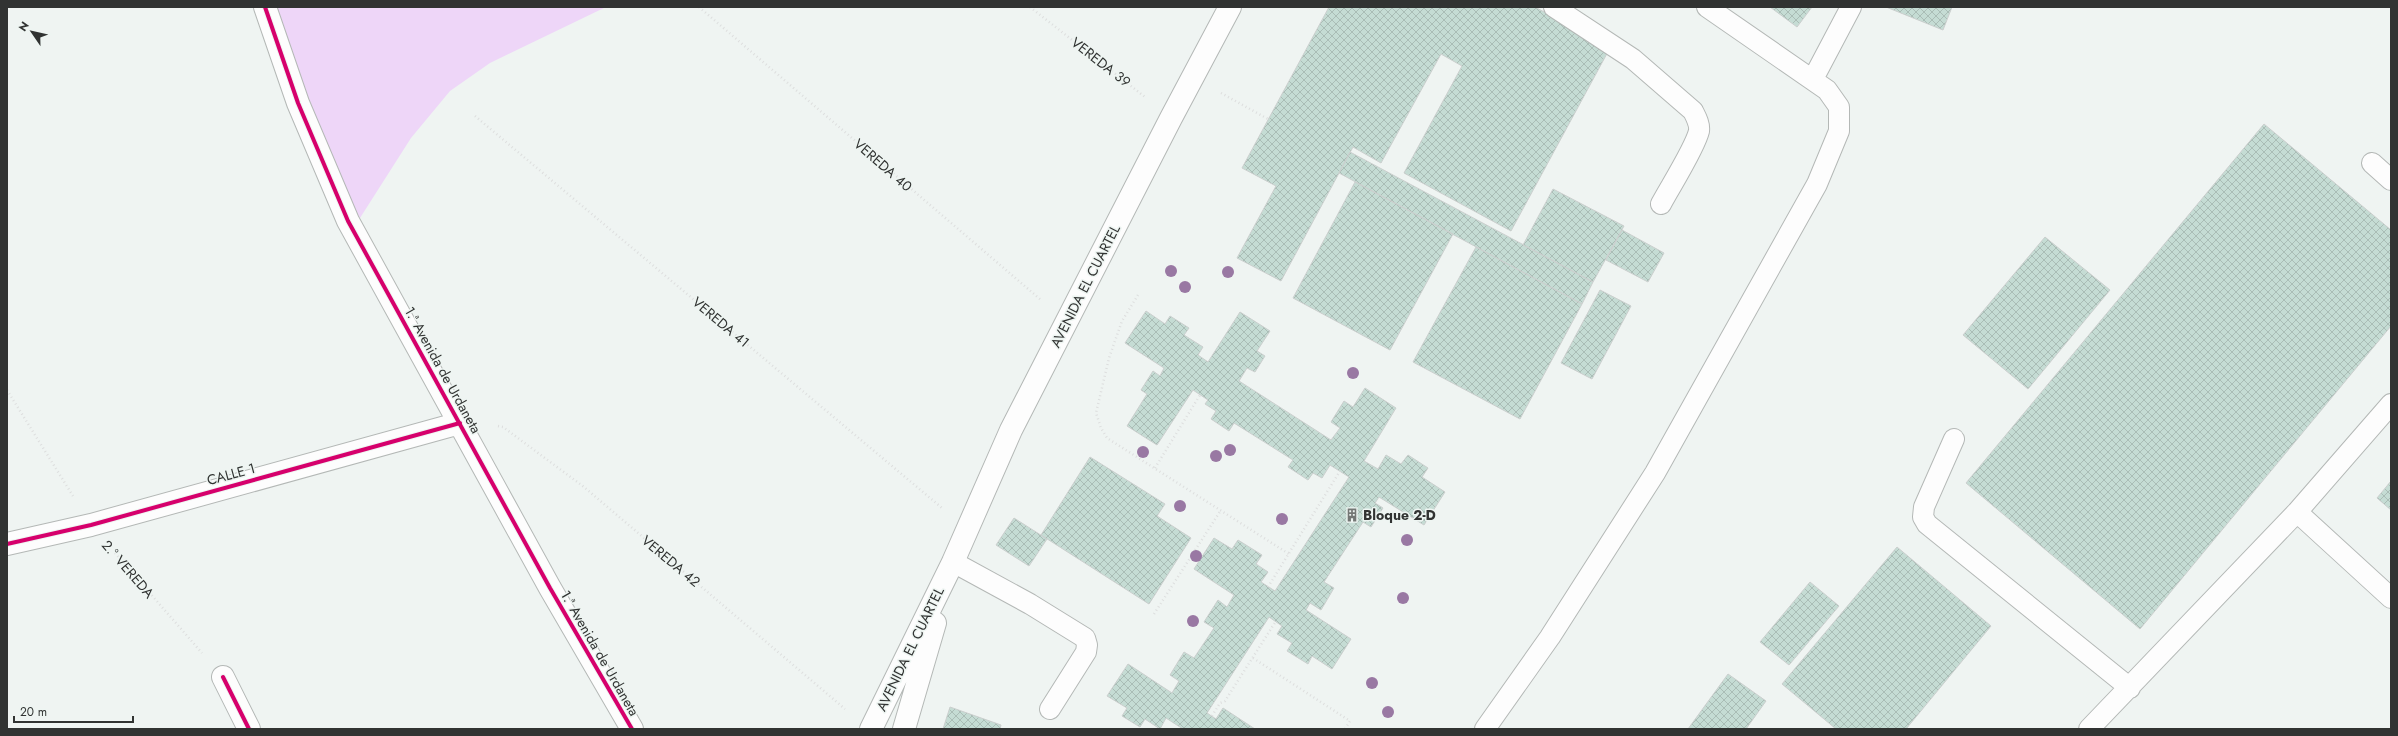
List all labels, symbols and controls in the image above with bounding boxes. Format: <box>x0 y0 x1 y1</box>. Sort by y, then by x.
north arrow <box>12 12 52 52</box>
text: N <box>15 18 33 35</box>
street label: VEREDA 39 <box>1067 32 1135 92</box>
street label: VEREDA 40 <box>849 134 917 196</box>
street label: AVENIDA EL CUARTEL <box>1045 220 1125 351</box>
street label: VEREDA 41 <box>688 292 754 352</box>
street label: 1.ª Avenida de Urdaneta <box>400 303 486 437</box>
street label: CALLE 1 <box>205 458 257 490</box>
place label: Bloque 2-D <box>1363 505 1436 525</box>
building icon: Bloque 2-D <box>1344 507 1360 523</box>
street label: VEREDA 42 <box>637 530 705 592</box>
street label: 2.° VEREDA <box>97 536 159 603</box>
street label: AVENIDA EL CUARTEL <box>871 583 949 714</box>
street label: 1.ª Avenida de Urdaneta <box>556 587 644 719</box>
scale bar <box>14 698 133 724</box>
text: 20 m <box>20 703 47 721</box>

